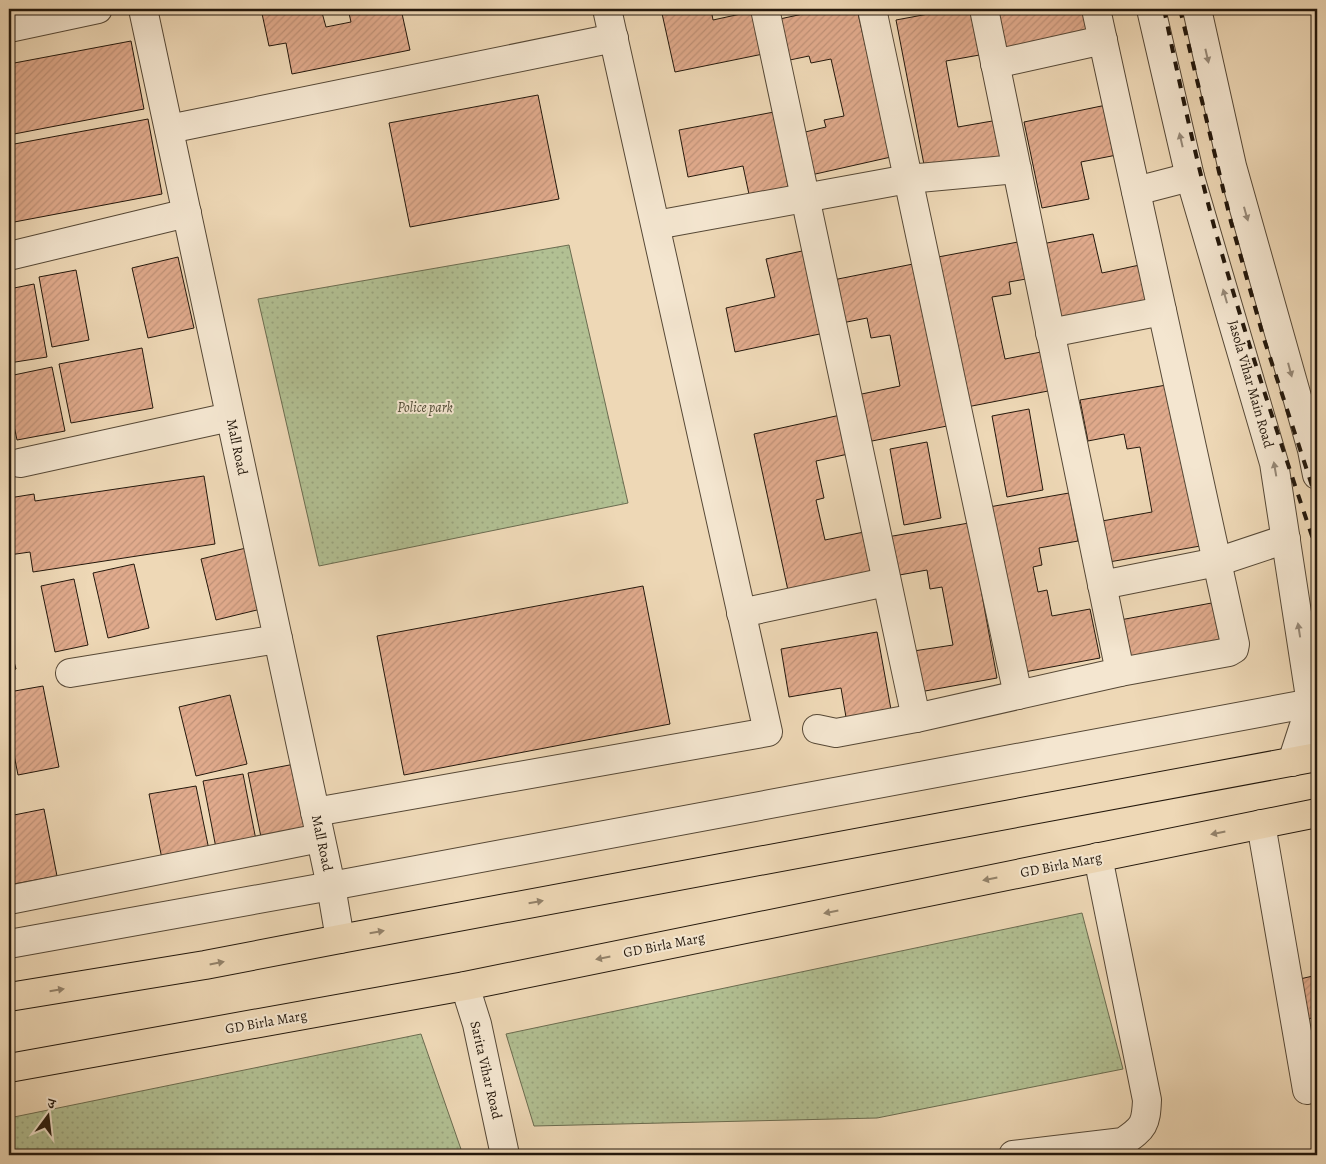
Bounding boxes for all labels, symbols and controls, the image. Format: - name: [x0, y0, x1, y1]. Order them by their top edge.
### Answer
- one-way arrow: [1204, 49, 1212, 65]
- one-way arrow: [1177, 132, 1185, 148]
- one-way arrow: [1243, 207, 1251, 222]
- one-way arrow: [1220, 289, 1228, 304]
- street label: Jasola Vihar Main Road: [1224, 318, 1278, 450]
- one-way arrow: [1287, 363, 1295, 378]
- park label: Police park: [397, 398, 453, 417]
- street label: Mall Road: [222, 417, 252, 477]
- one-way arrow: [1271, 461, 1279, 477]
- one-way arrow: [1295, 622, 1303, 638]
- street label: Mall Road: [307, 813, 337, 873]
- one-way arrow: [1210, 829, 1226, 837]
- street label: GD Birla Marg: [1019, 848, 1103, 882]
- one-way arrow: [983, 875, 998, 883]
- one-way arrow: [529, 898, 545, 906]
- one-way arrow: [823, 908, 839, 916]
- one-way arrow: [369, 927, 385, 935]
- street label: GD Birla Marg: [622, 928, 706, 962]
- one-way arrow: [596, 954, 611, 962]
- one-way arrow: [210, 959, 225, 967]
- one-way arrow: [49, 985, 65, 993]
- street label: GD Birla Marg: [224, 1005, 308, 1039]
- street label: Sarita Vihar Road: [465, 1019, 507, 1121]
- north arrow: [22, 1092, 72, 1142]
- text: उ: [44, 1094, 58, 1114]

